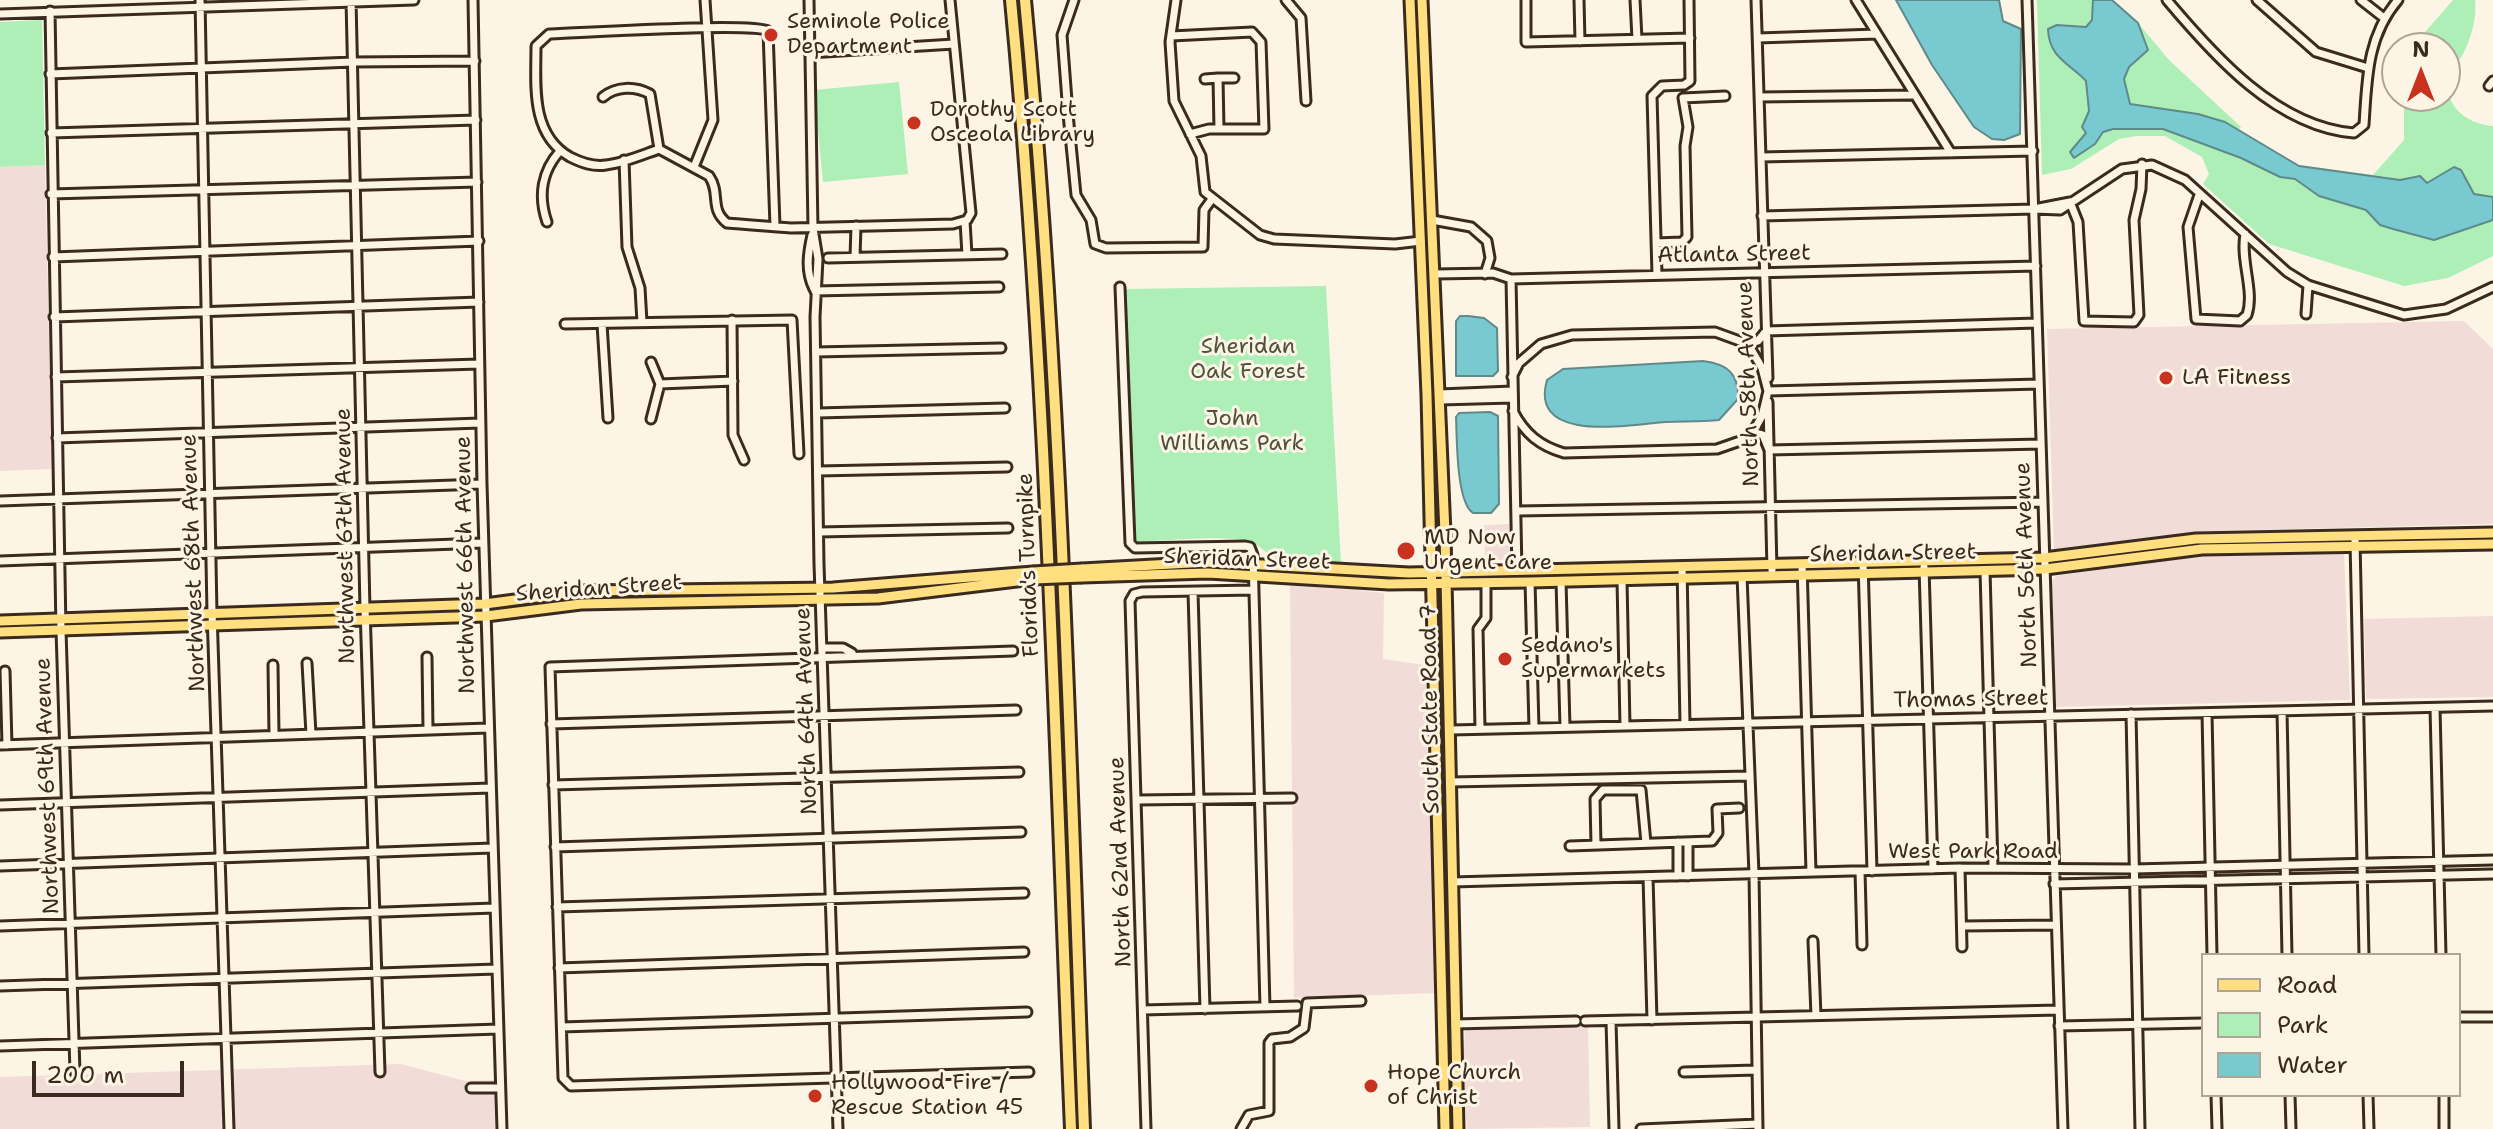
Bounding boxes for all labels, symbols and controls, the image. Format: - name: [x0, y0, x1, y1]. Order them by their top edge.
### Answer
- place label: Seminole Police Department: [787, 9, 950, 60]
- marker: Seminole Police Department: [762, 26, 780, 44]
- north arrow: [2381, 32, 2461, 112]
- text: N: [2412, 35, 2430, 64]
- place label: Dorothy Scott Osceola Library: [930, 97, 1095, 148]
- marker: Dorothy Scott Osceola Library: [905, 114, 923, 132]
- street label: Atlanta Street: [1657, 240, 1811, 270]
- street label: North 58th Avenue: [1732, 281, 1766, 487]
- park label: Sheridan Oak Forest: [1190, 334, 1306, 386]
- place label: LA Fitness: [2182, 365, 2291, 391]
- marker: LA Fitness: [2157, 369, 2175, 387]
- park label: John Williams Park: [1160, 406, 1304, 458]
- street label: Northwest 67th Avenue: [331, 408, 361, 664]
- street label: Northwest 68th Avenue: [176, 434, 212, 692]
- street label: Northwest 66th Avenue: [451, 436, 481, 694]
- street label: North 56th Avenue: [2010, 462, 2044, 668]
- street label: Florida's Turnpike: [1013, 472, 1045, 658]
- place label: MD Now Urgent Care: [1424, 525, 1552, 576]
- street label: Sheridan Street: [1810, 539, 1976, 569]
- marker: MD Now Urgent Care: [1395, 540, 1417, 562]
- street label: Sheridan Street: [1163, 544, 1331, 576]
- street label: Sheridan Street: [515, 570, 683, 608]
- street label: South State Road 7: [1416, 604, 1446, 814]
- street label: North 64th Avenue: [790, 607, 824, 815]
- place label: Sedano's Supermarkets: [1521, 633, 1666, 684]
- marker: Sedano's Supermarkets: [1496, 650, 1514, 668]
- street label: Northwest 69th Avenue: [30, 657, 66, 915]
- street label: Thomas Street: [1893, 685, 2049, 715]
- street label: North 62nd Avenue: [1104, 756, 1138, 968]
- street label: West Park Road: [1888, 839, 2058, 865]
- legend: [2201, 953, 2461, 1097]
- text: Road: [2277, 969, 2337, 1001]
- text: Park: [2277, 1009, 2329, 1041]
- scale bar: [36, 1045, 188, 1095]
- text: Water: [2277, 1049, 2348, 1081]
- text: 200 m: [46, 1059, 124, 1091]
- place label: Hope Church of Christ: [1387, 1060, 1521, 1112]
- place label: Hollywood Fire / Rescue Station 45: [831, 1070, 1023, 1122]
- marker: Hope Church of Christ: [1362, 1077, 1380, 1095]
- marker: Hollywood Fire / Rescue Station 45: [806, 1087, 824, 1105]

